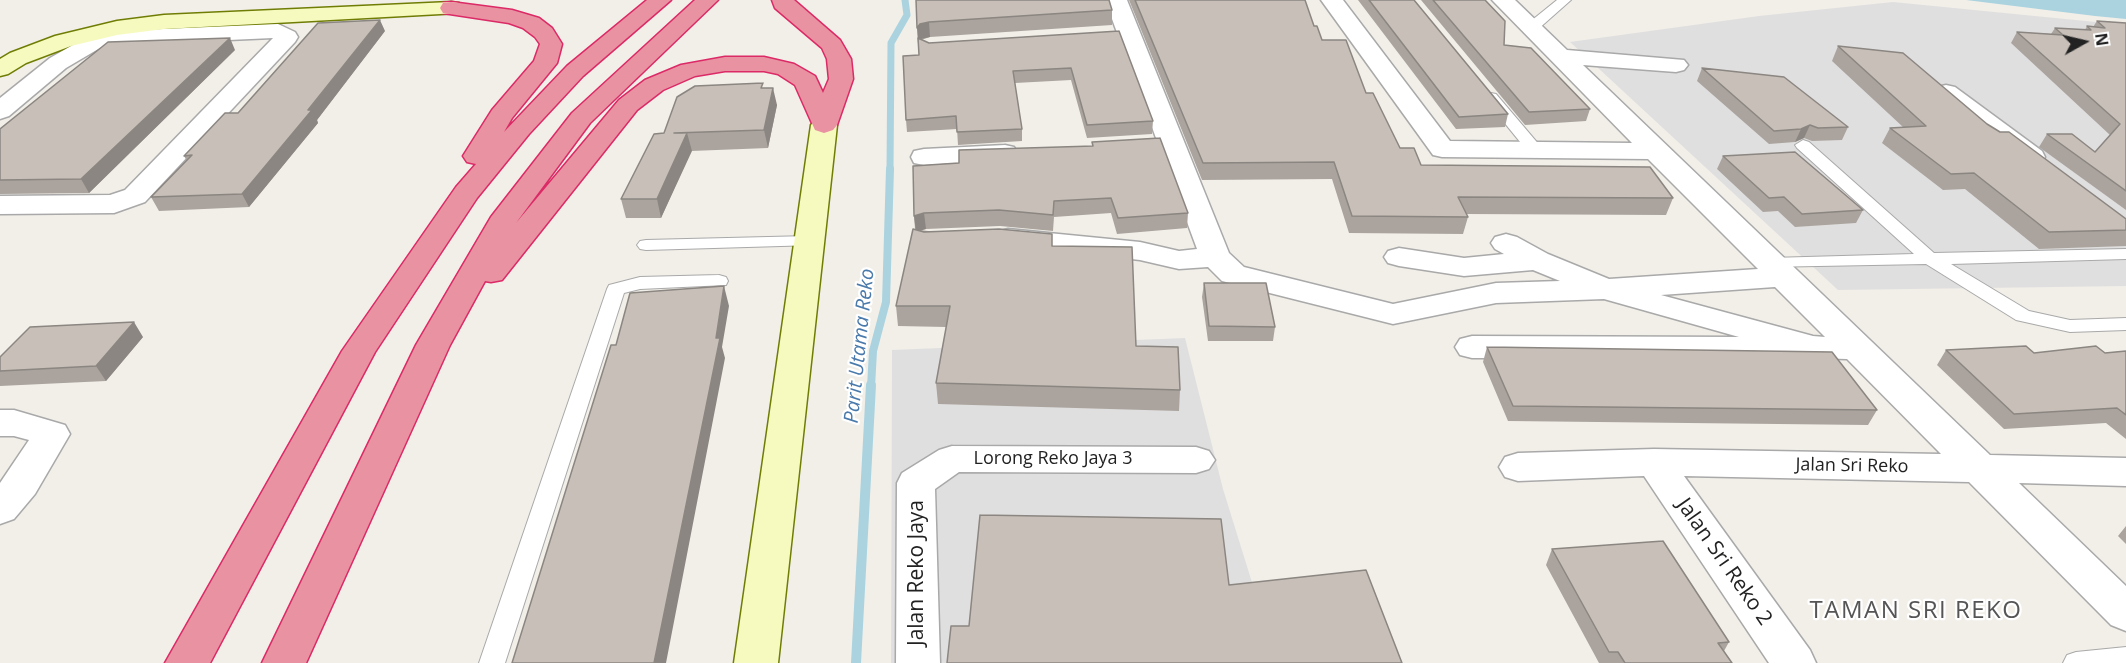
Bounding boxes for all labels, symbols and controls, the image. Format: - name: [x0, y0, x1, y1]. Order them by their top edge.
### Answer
- north arrow: [2054, 12, 2114, 72]
- text: N: [2090, 32, 2114, 47]
- water label: Parit Utama Reko: [840, 268, 880, 424]
- street label: Lorong Reko Jaya 3: [974, 448, 1132, 470]
- street label: Jalan Sri Reko: [1795, 454, 1909, 478]
- street label: Jalan Sri Reko 2: [1671, 494, 1777, 630]
- street label: Jalan Reko Jaya: [904, 500, 930, 646]
- district label: TAMAN SRI REKO: [1810, 597, 2022, 625]

